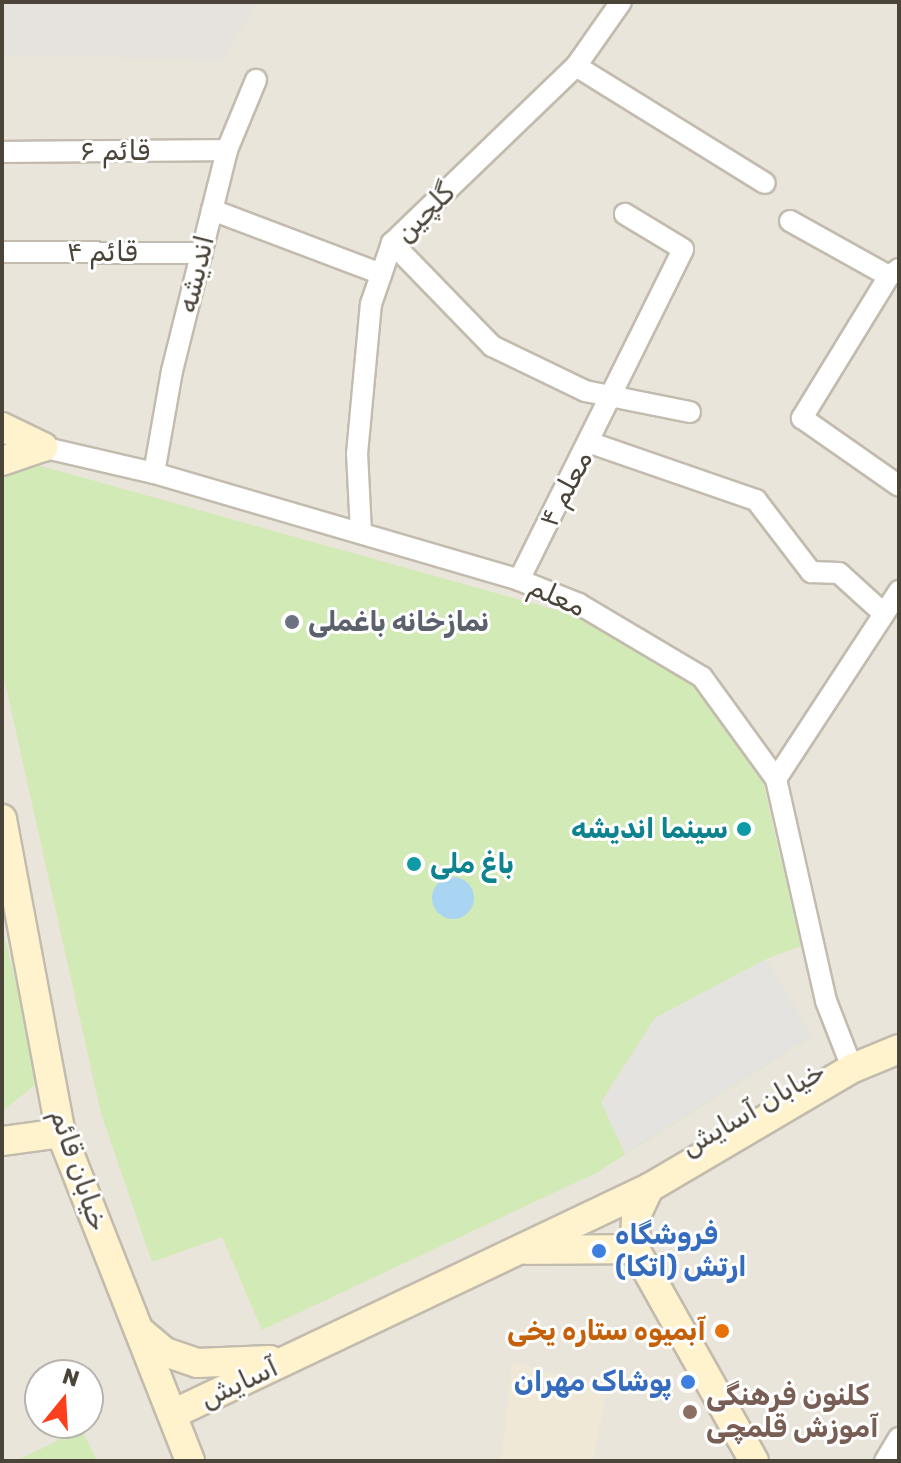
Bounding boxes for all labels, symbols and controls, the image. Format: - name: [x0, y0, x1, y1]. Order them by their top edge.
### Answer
- street label: قائم ۶: [80, 134, 150, 168]
- street label: گلچین: [388, 176, 462, 250]
- street label: اندیشه: [170, 232, 222, 316]
- street label: قائم ۴: [67, 235, 137, 269]
- street label: معلم ۴: [532, 445, 600, 533]
- street label: معلم: [523, 570, 591, 624]
- place label: نمازخانه باغملی: [308, 605, 489, 639]
- marker: نمازخانه باغملی: [283, 613, 301, 631]
- place label: سینما اندیشه: [571, 812, 728, 846]
- marker: سینما اندیشه: [735, 820, 753, 838]
- place label: باغ ملی: [430, 847, 514, 881]
- marker: باغ ملی: [405, 855, 423, 873]
- street label: خیابان آسایش: [675, 1054, 831, 1164]
- street label: خیابان قائم: [43, 1105, 115, 1235]
- place label: فروشگاه ارتش (اتکا): [615, 1218, 747, 1284]
- marker: فروشگاه ارتش (اتکا): [590, 1242, 608, 1260]
- place label: آبمیوه ستاره یخی: [507, 1314, 706, 1348]
- marker: آبمیوه ستاره یخی: [713, 1322, 731, 1340]
- street label: آسایش: [195, 1350, 283, 1416]
- north arrow: [24, 1359, 104, 1439]
- text: N: [59, 1362, 83, 1393]
- place label: پوشاک مهران: [514, 1365, 672, 1399]
- marker: پوشاک مهران: [679, 1373, 697, 1391]
- place label: کلنون فرهنگی آموزش قلمچی: [706, 1379, 879, 1445]
- marker: کلنون فرهنگی آموزش قلمچی: [681, 1403, 699, 1421]

